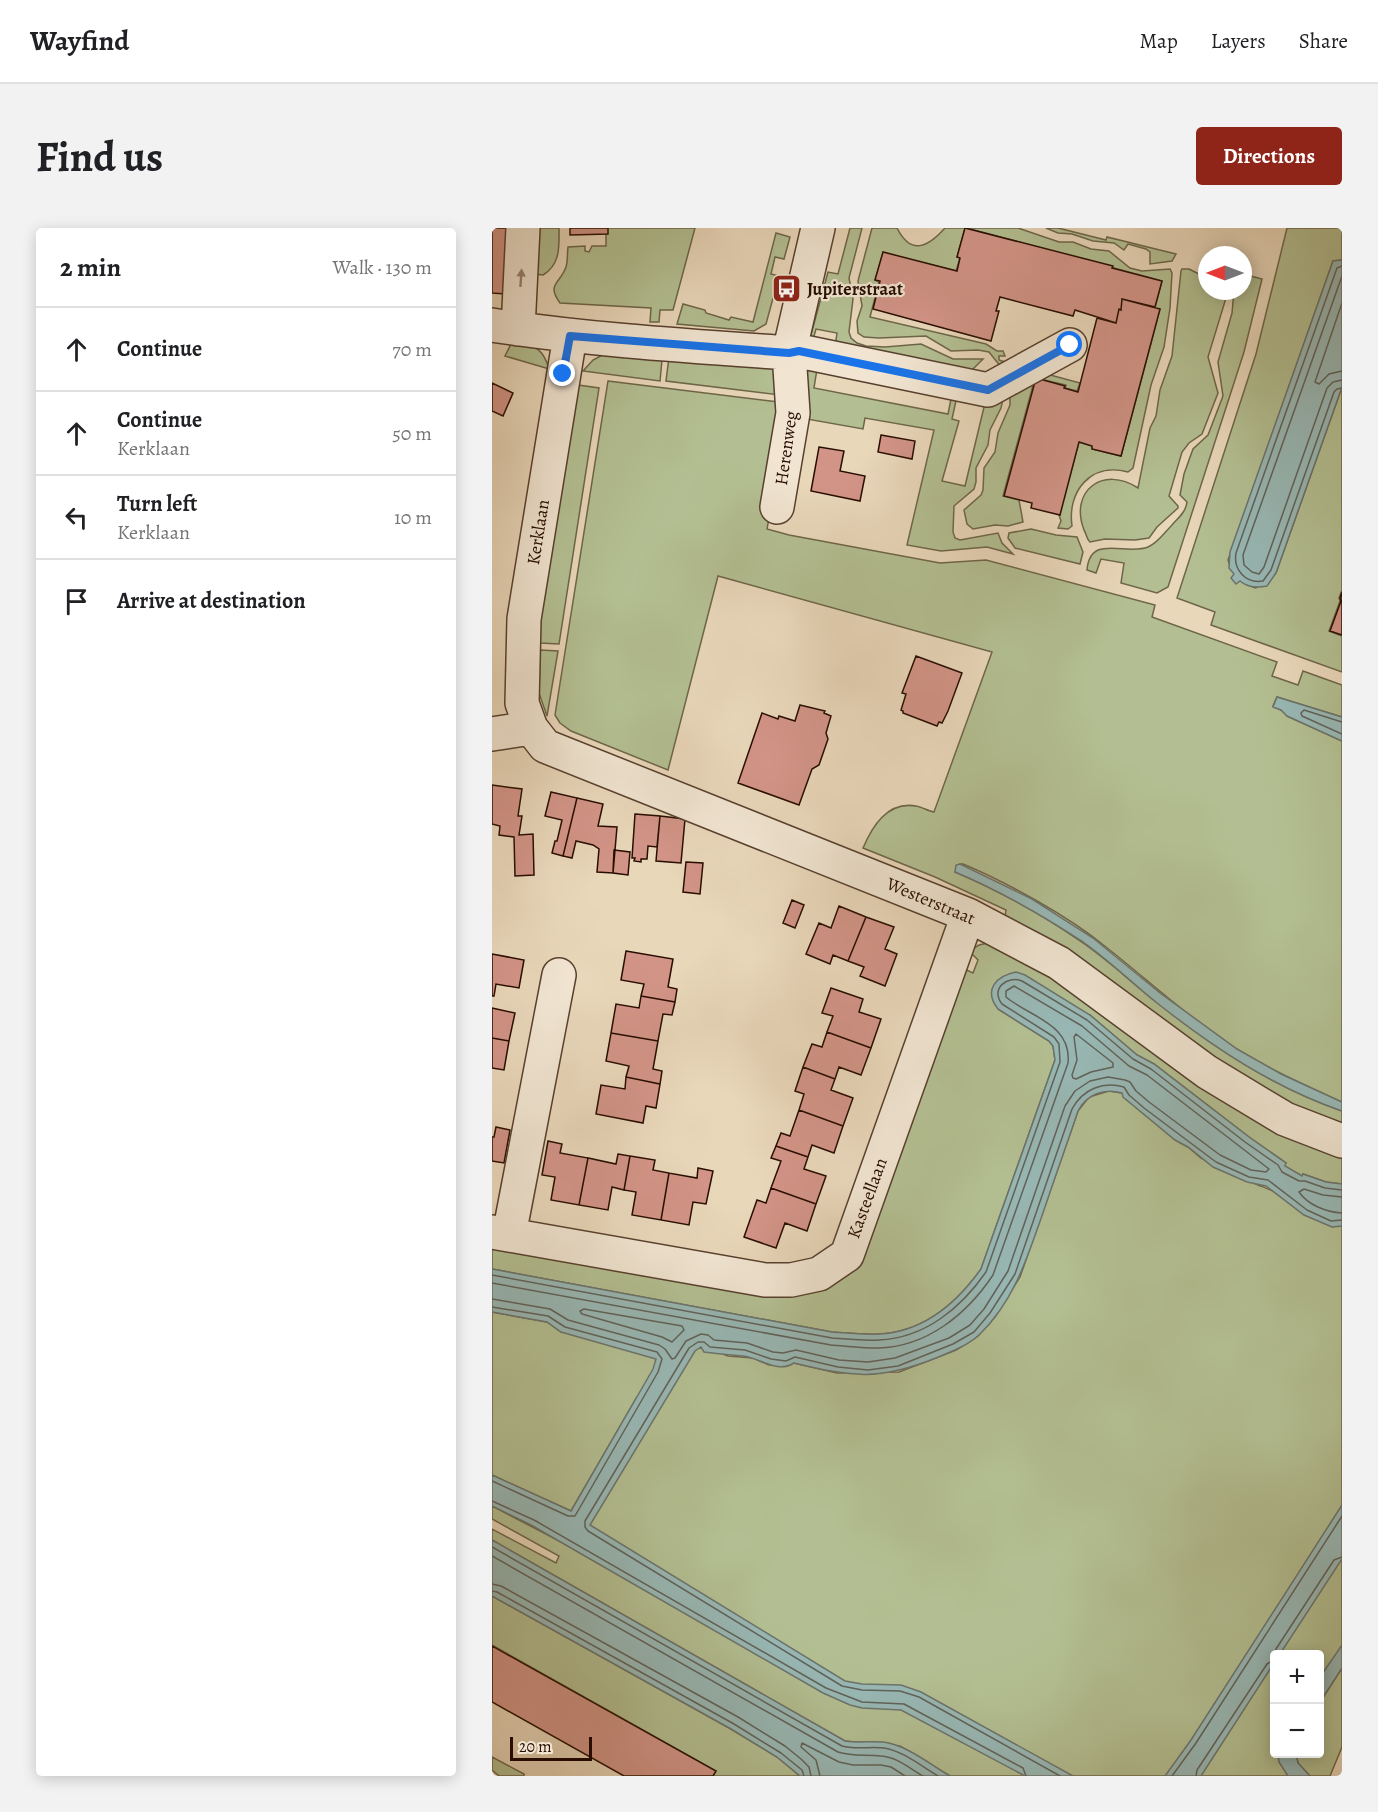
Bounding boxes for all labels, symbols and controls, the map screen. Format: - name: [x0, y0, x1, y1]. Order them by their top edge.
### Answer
- text: Wayfind: [30, 22, 129, 60]
- text: Map: [1139, 27, 1178, 55]
- text: Layers: [1211, 27, 1266, 55]
- text: Share: [1299, 27, 1348, 55]
- button: Directions: [1196, 127, 1342, 185]
- text: Find us: [36, 128, 163, 185]
- north arrow: [1198, 246, 1252, 300]
- text: 2 min: [60, 250, 121, 285]
- text: Walk · 130 m: [333, 254, 432, 281]
- one-way arrow: [516, 269, 526, 288]
- bus stop icon: Jupiterstraat: [770, 273, 802, 305]
- place label: Jupiterstraat: [807, 277, 903, 301]
- route start: [1056, 331, 1082, 357]
- icon: ahead: [60, 333, 93, 366]
- text: Continue: [117, 334, 202, 364]
- text: 70 m: [392, 336, 432, 363]
- route end: [549, 360, 575, 386]
- text: Continue: [117, 405, 202, 435]
- street label: Herenweg: [769, 409, 803, 487]
- icon: ahead: [60, 417, 93, 450]
- text: 50 m: [392, 420, 432, 447]
- text: Kerklaan: [117, 435, 190, 462]
- text: Turn left: [117, 489, 197, 519]
- street label: Kerklaan: [521, 498, 555, 566]
- icon: left: [60, 501, 93, 534]
- text: 10 m: [394, 504, 432, 531]
- text: Kerklaan: [117, 519, 190, 546]
- icon: arrive: [60, 585, 93, 618]
- text: Arrive at destination: [117, 586, 306, 616]
- street label: Westerstraat: [882, 871, 979, 930]
- street label: Kasteellaan: [841, 1154, 893, 1242]
- map controls: [1270, 1650, 1324, 1758]
- button: +: [1270, 1650, 1324, 1704]
- button: −: [1270, 1704, 1324, 1758]
- scale bar: [510, 1734, 592, 1762]
- text: 20 m: [519, 1736, 552, 1758]

